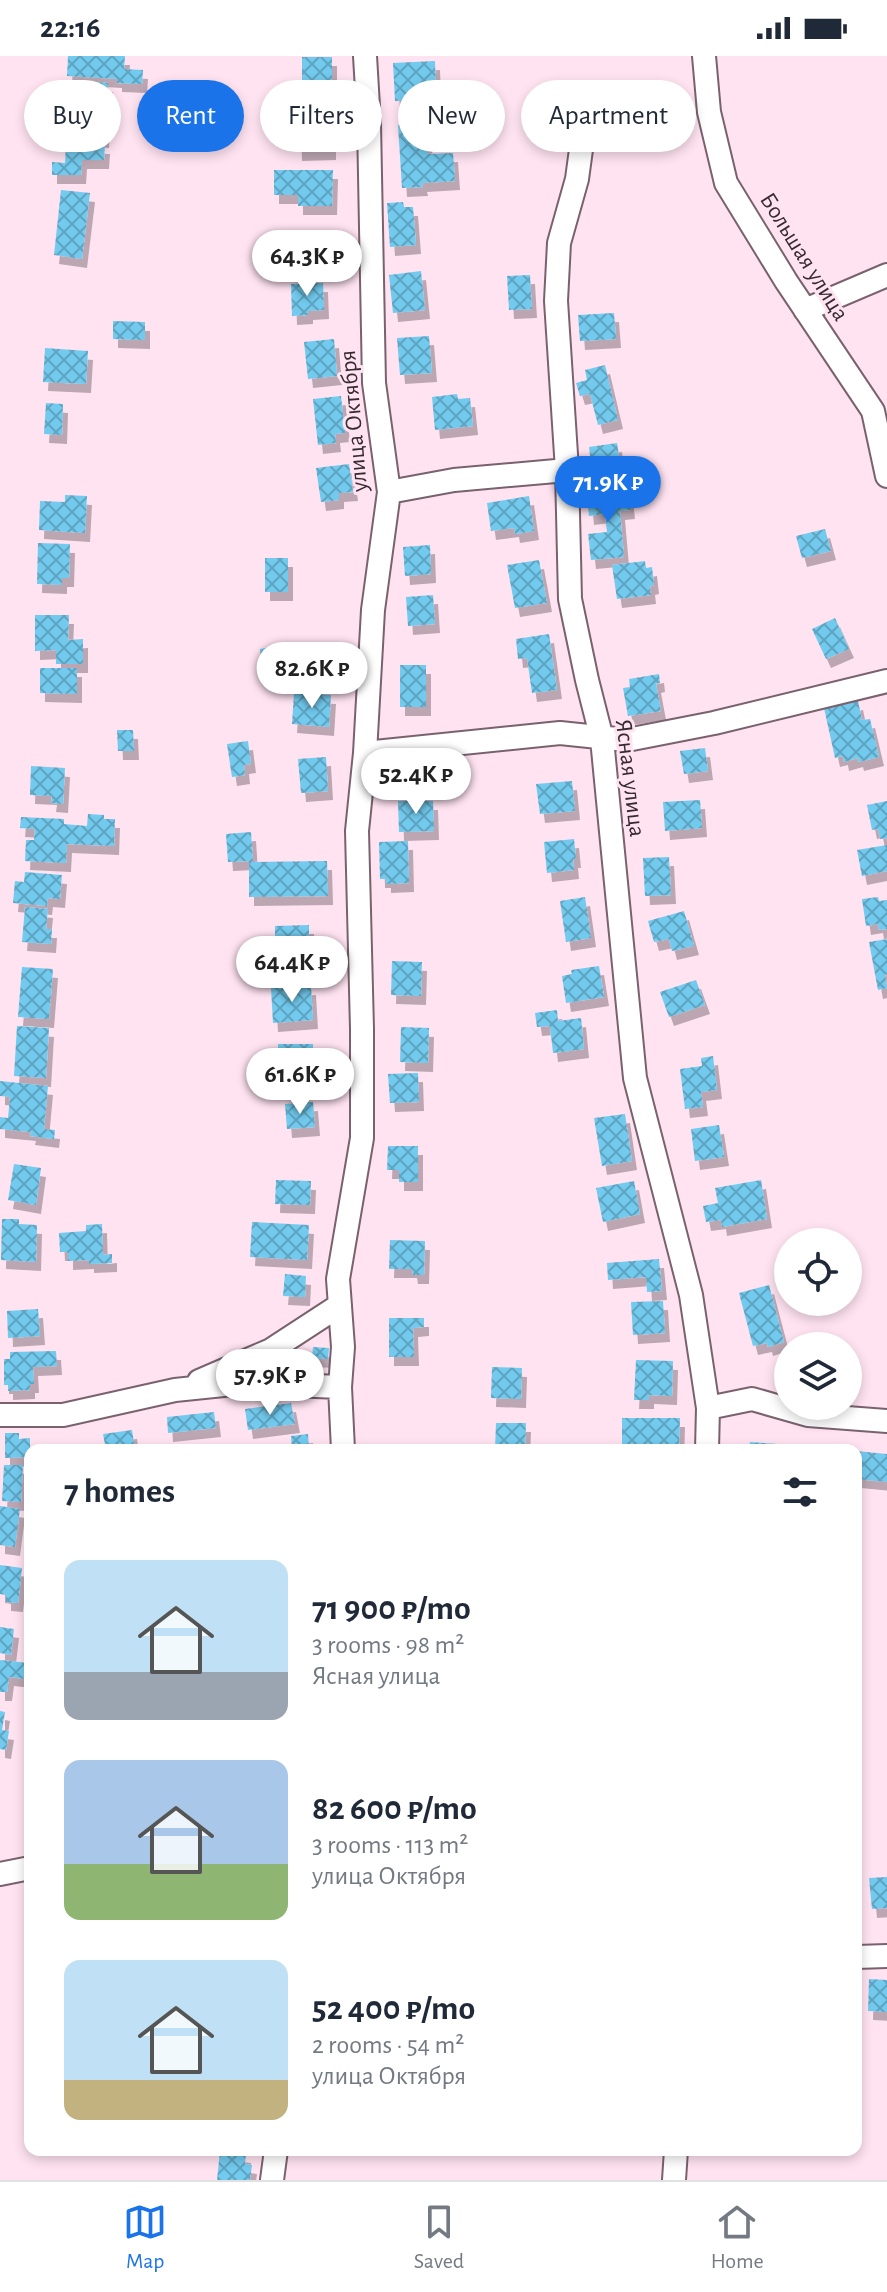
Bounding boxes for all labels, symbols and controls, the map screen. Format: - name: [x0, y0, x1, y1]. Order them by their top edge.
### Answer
- text: 22:16: [40, 13, 100, 43]
- chip: Buy: [24, 80, 121, 152]
- chip: Rent: [137, 80, 244, 152]
- chip: Filters: [260, 80, 382, 152]
- chip: New: [398, 80, 505, 152]
- chip: Apartment: [521, 80, 696, 152]
- street label: Большая улица: [755, 189, 853, 325]
- pin: 64.3K ₽: [233, 230, 381, 298]
- text: 64.3K ₽: [270, 243, 344, 269]
- street label: улица Октября: [336, 349, 372, 494]
- pin: 71.9K ₽: [534, 456, 682, 524]
- text: 71.9K ₽: [573, 469, 643, 495]
- pin: 82.6K ₽: [238, 642, 386, 710]
- text: 82.6K ₽: [275, 655, 349, 681]
- street label: Ясная улица: [611, 718, 649, 838]
- pin: 52.4K ₽: [342, 748, 490, 816]
- text: 52.4K ₽: [379, 761, 453, 787]
- pin: 64.4K ₽: [218, 936, 366, 1004]
- text: 64.4K ₽: [254, 949, 330, 975]
- pin: 61.6K ₽: [226, 1048, 374, 1116]
- text: 61.6K ₽: [264, 1061, 336, 1087]
- map controls: [774, 1228, 862, 1420]
- button: locate: [774, 1228, 862, 1316]
- button: layers: [774, 1332, 862, 1420]
- pin: 57.9K ₽: [196, 1349, 344, 1417]
- text: 57.9K ₽: [234, 1362, 306, 1388]
- icon: filters: [778, 1470, 822, 1514]
- text: 7 homes: [64, 1475, 175, 1509]
- icon: home: [128, 1592, 224, 1688]
- text: 71 900 ₽/mo: [312, 1592, 471, 1626]
- text: 3 rooms · 98 m²: [312, 1632, 464, 1658]
- text: Ясная улица: [312, 1663, 440, 1689]
- icon: home: [128, 1792, 224, 1888]
- text: 82 600 ₽/mo: [312, 1792, 477, 1826]
- text: 3 rooms · 113 m²: [312, 1832, 468, 1858]
- text: улица Октября: [312, 1863, 466, 1889]
- icon: home: [128, 1992, 224, 2088]
- text: 52 400 ₽/mo: [312, 1992, 475, 2026]
- text: 2 rooms · 54 m²: [312, 2032, 464, 2058]
- text: улица Октября: [312, 2063, 466, 2089]
- tab: Map: [123, 2200, 167, 2274]
- tab: Saved: [414, 2200, 464, 2274]
- tab: Home: [711, 2200, 764, 2274]

